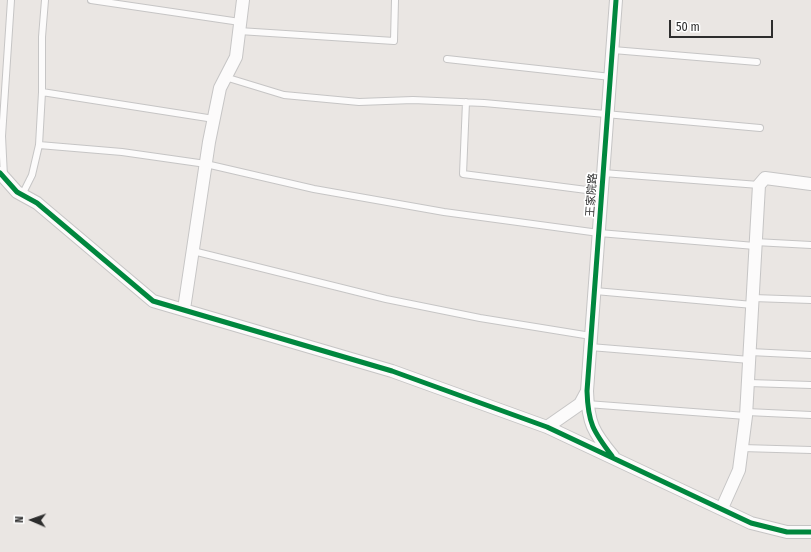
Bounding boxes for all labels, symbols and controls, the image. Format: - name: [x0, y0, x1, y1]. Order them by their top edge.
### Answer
- scale bar: [671, 12, 775, 38]
- text: 50 m: [676, 20, 700, 34]
- street label: 王家院路: [584, 173, 600, 217]
- north arrow: [12, 500, 52, 540]
- text: N: [13, 516, 26, 523]

